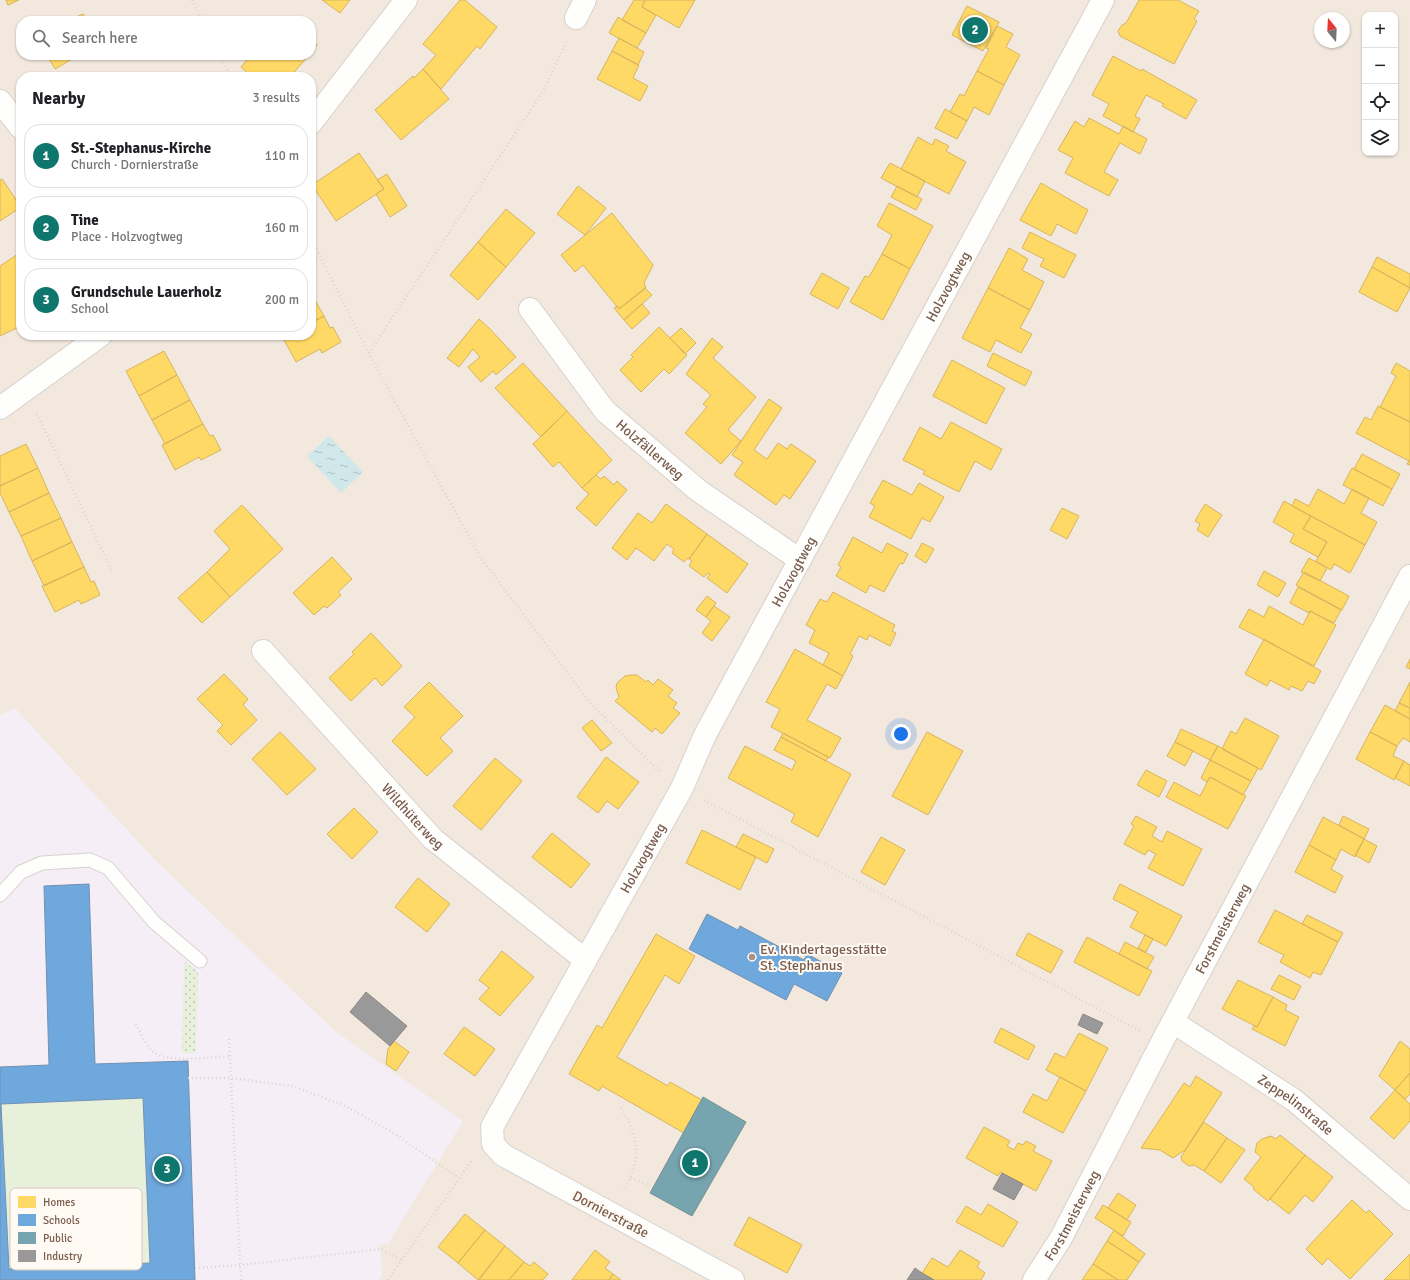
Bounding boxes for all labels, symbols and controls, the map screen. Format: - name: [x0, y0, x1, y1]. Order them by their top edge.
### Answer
- north arrow: [1314, 12, 1350, 48]
- map controls: [1362, 12, 1398, 156]
- button: +: [1362, 12, 1398, 48]
- pin: 2: [962, 15, 988, 45]
- search box: [16, 16, 316, 60]
- icon: search: [30, 27, 52, 49]
- text: Search here: [62, 29, 138, 47]
- button: −: [1362, 48, 1398, 84]
- button: locate: [1362, 84, 1398, 120]
- text: Nearby: [32, 88, 85, 109]
- text: 3 results: [252, 90, 300, 106]
- button: layers: [1362, 120, 1398, 156]
- text: St.-Stephanus-Kirche: [71, 139, 211, 157]
- text: 1: [42, 148, 50, 164]
- text: 110 m: [265, 148, 299, 164]
- text: Church · Dornierstraße: [71, 157, 199, 173]
- text: Tine: [71, 211, 99, 229]
- text: 2: [42, 220, 50, 236]
- text: 160 m: [265, 220, 299, 236]
- text: Place · Holzvogtweg: [71, 229, 183, 245]
- street label: Holzvogtweg: [922, 249, 974, 325]
- text: Grundschule Lauerholz: [71, 283, 222, 301]
- text: 3: [42, 292, 50, 308]
- text: 200 m: [265, 292, 299, 308]
- text: School: [71, 301, 109, 317]
- street label: Holzfällerweg: [612, 416, 687, 484]
- street label: Holzvogtweg: [768, 534, 820, 610]
- your location: [891, 724, 911, 744]
- street label: Wildhüterweg: [378, 780, 447, 853]
- street label: Holzvogtweg: [617, 820, 670, 896]
- street label: Forstmeisterweg: [1192, 881, 1254, 977]
- place label: Ev. Kindertagesstätte St. Stephanus: [760, 941, 887, 974]
- marker: Ev. Kindertagesstätte St. Stephanus: [747, 952, 757, 962]
- street label: Zeppelinstraße: [1254, 1071, 1337, 1139]
- pin: 1: [682, 1148, 708, 1178]
- pin: 3: [154, 1154, 180, 1184]
- street label: Forstmeisterweg: [1041, 1168, 1103, 1264]
- street label: Dornierstraße: [570, 1187, 652, 1242]
- legend: [10, 1188, 142, 1270]
- text: Homes: [43, 1196, 75, 1209]
- text: Schools: [43, 1214, 80, 1227]
- text: Public: [43, 1232, 72, 1245]
- text: Industry: [43, 1250, 83, 1263]

